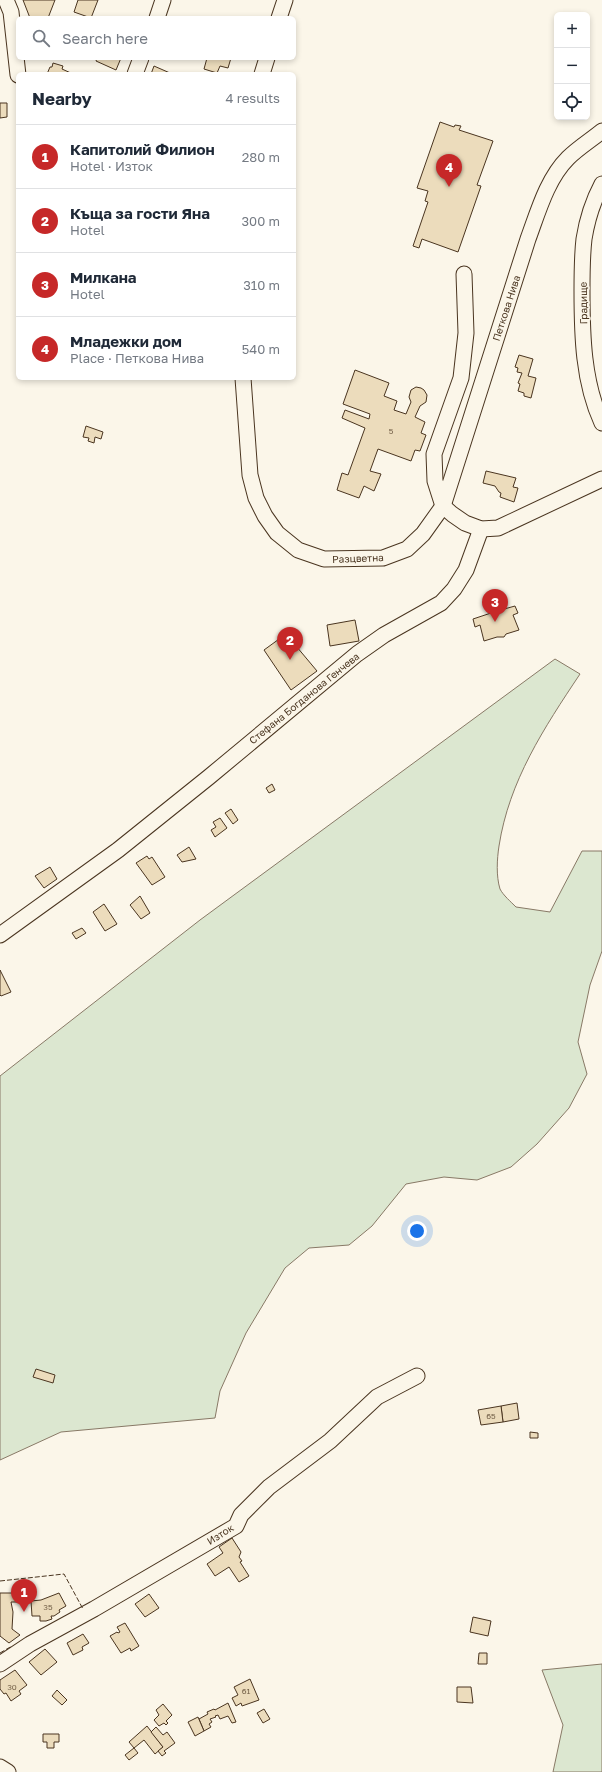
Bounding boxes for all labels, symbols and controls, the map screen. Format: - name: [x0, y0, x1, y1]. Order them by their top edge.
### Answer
- map controls: [554, 12, 590, 120]
- button: +: [554, 12, 590, 48]
- search box: [16, 16, 296, 60]
- icon: search: [30, 27, 52, 49]
- text: Search here: [62, 29, 148, 47]
- button: −: [554, 48, 590, 84]
- button: locate: [554, 84, 590, 120]
- text: Nearby: [32, 88, 92, 109]
- text: 4 results: [226, 90, 280, 106]
- text: Капитолий Филион: [70, 140, 215, 158]
- text: 1: [42, 149, 48, 165]
- text: 280 m: [242, 149, 280, 165]
- pin: 4: [436, 154, 462, 187]
- text: Hotel · Изток: [70, 158, 153, 174]
- text: Къща за гости Яна: [70, 204, 210, 222]
- text: 2: [41, 213, 49, 229]
- text: 300 m: [242, 213, 280, 229]
- text: Hotel: [70, 222, 105, 238]
- text: Милкана: [70, 268, 137, 286]
- street label: Петкова Нива: [490, 274, 522, 342]
- text: 3: [41, 277, 49, 293]
- text: 310 m: [243, 277, 280, 293]
- street label: Градище: [577, 281, 589, 324]
- text: Hotel: [70, 286, 105, 302]
- text: Младежки дом: [70, 332, 182, 350]
- text: 4: [41, 341, 49, 357]
- text: 540 m: [242, 341, 280, 357]
- text: Place · Петкова Нива: [70, 350, 204, 366]
- house number: 5: [389, 426, 394, 436]
- street label: Разцветна: [332, 551, 384, 565]
- pin: 3: [482, 589, 508, 622]
- pin: 2: [277, 627, 303, 660]
- street label: Стефана Богданова Генчева: [246, 650, 362, 746]
- your location: [407, 1221, 427, 1241]
- house number: 65: [486, 1411, 496, 1421]
- street label: Изток: [204, 1521, 236, 1547]
- pin: 1: [11, 1579, 37, 1612]
- house number: 35: [43, 1602, 53, 1612]
- house number: 30: [7, 1682, 17, 1692]
- house number: 61: [242, 1686, 250, 1696]

